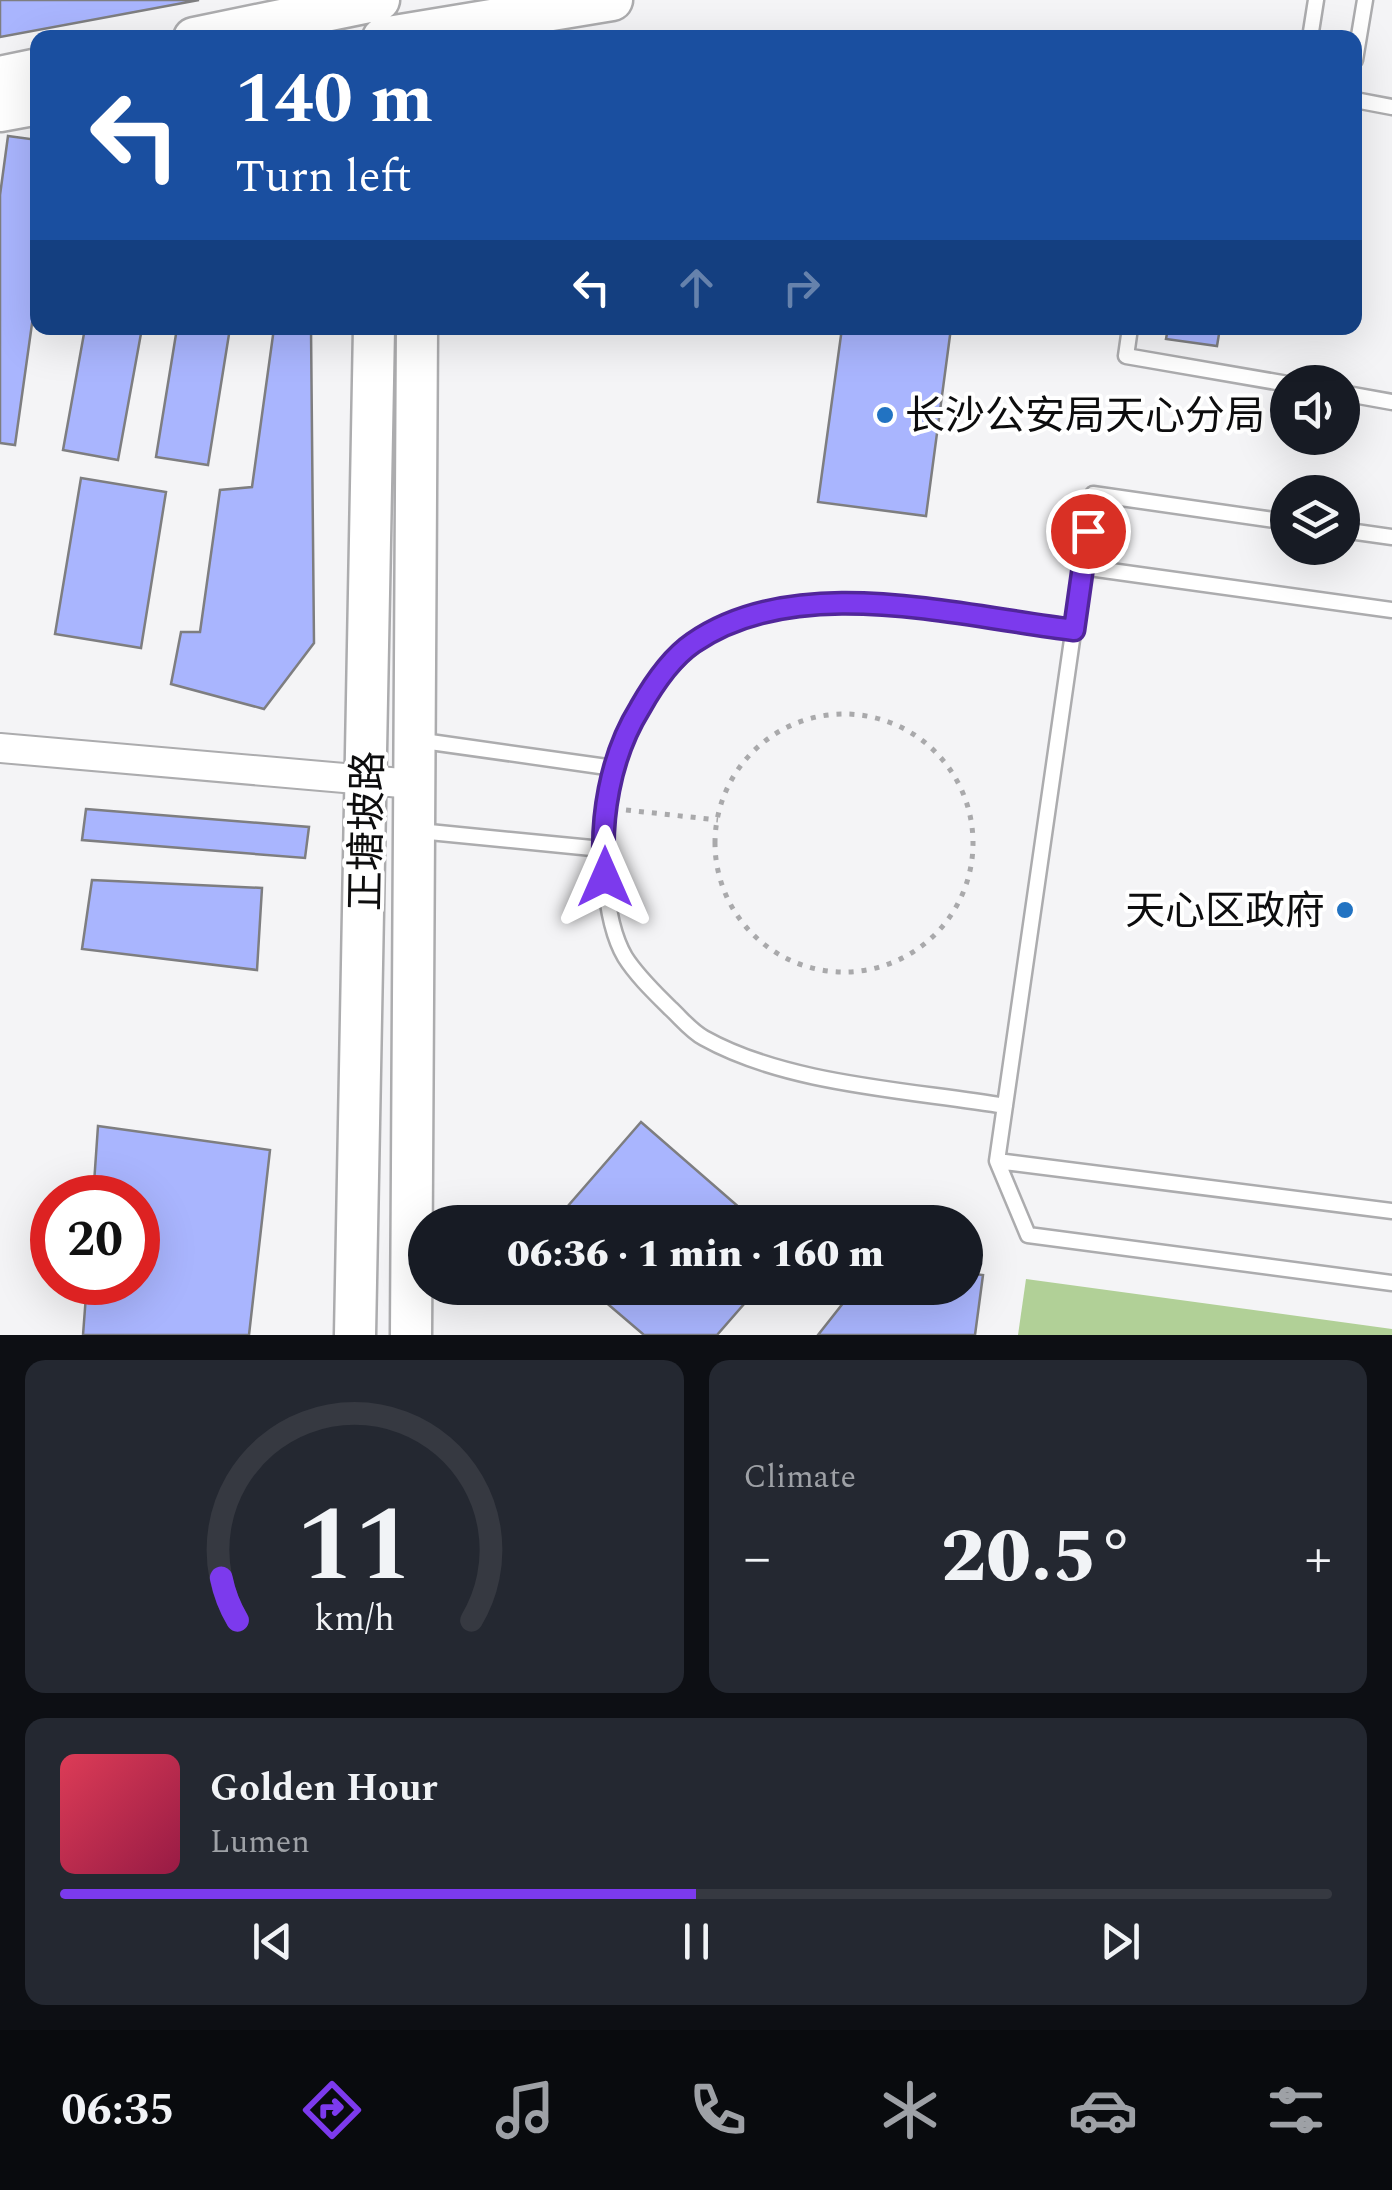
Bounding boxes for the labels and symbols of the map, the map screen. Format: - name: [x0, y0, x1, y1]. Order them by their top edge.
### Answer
- place label: 长沙公安局天心分局: [905, 387, 1265, 448]
- marker: 长沙公安局天心分局: [874, 404, 896, 426]
- pin: [1046, 489, 1131, 574]
- street label: 正塘坡路: [337, 751, 400, 912]
- position arrow: [553, 825, 657, 929]
- place label: 天心区政府: [1125, 882, 1325, 943]
- marker: 天心区政府: [1334, 899, 1356, 921]
- speed limit sign: 20: [30, 1175, 160, 1305]

